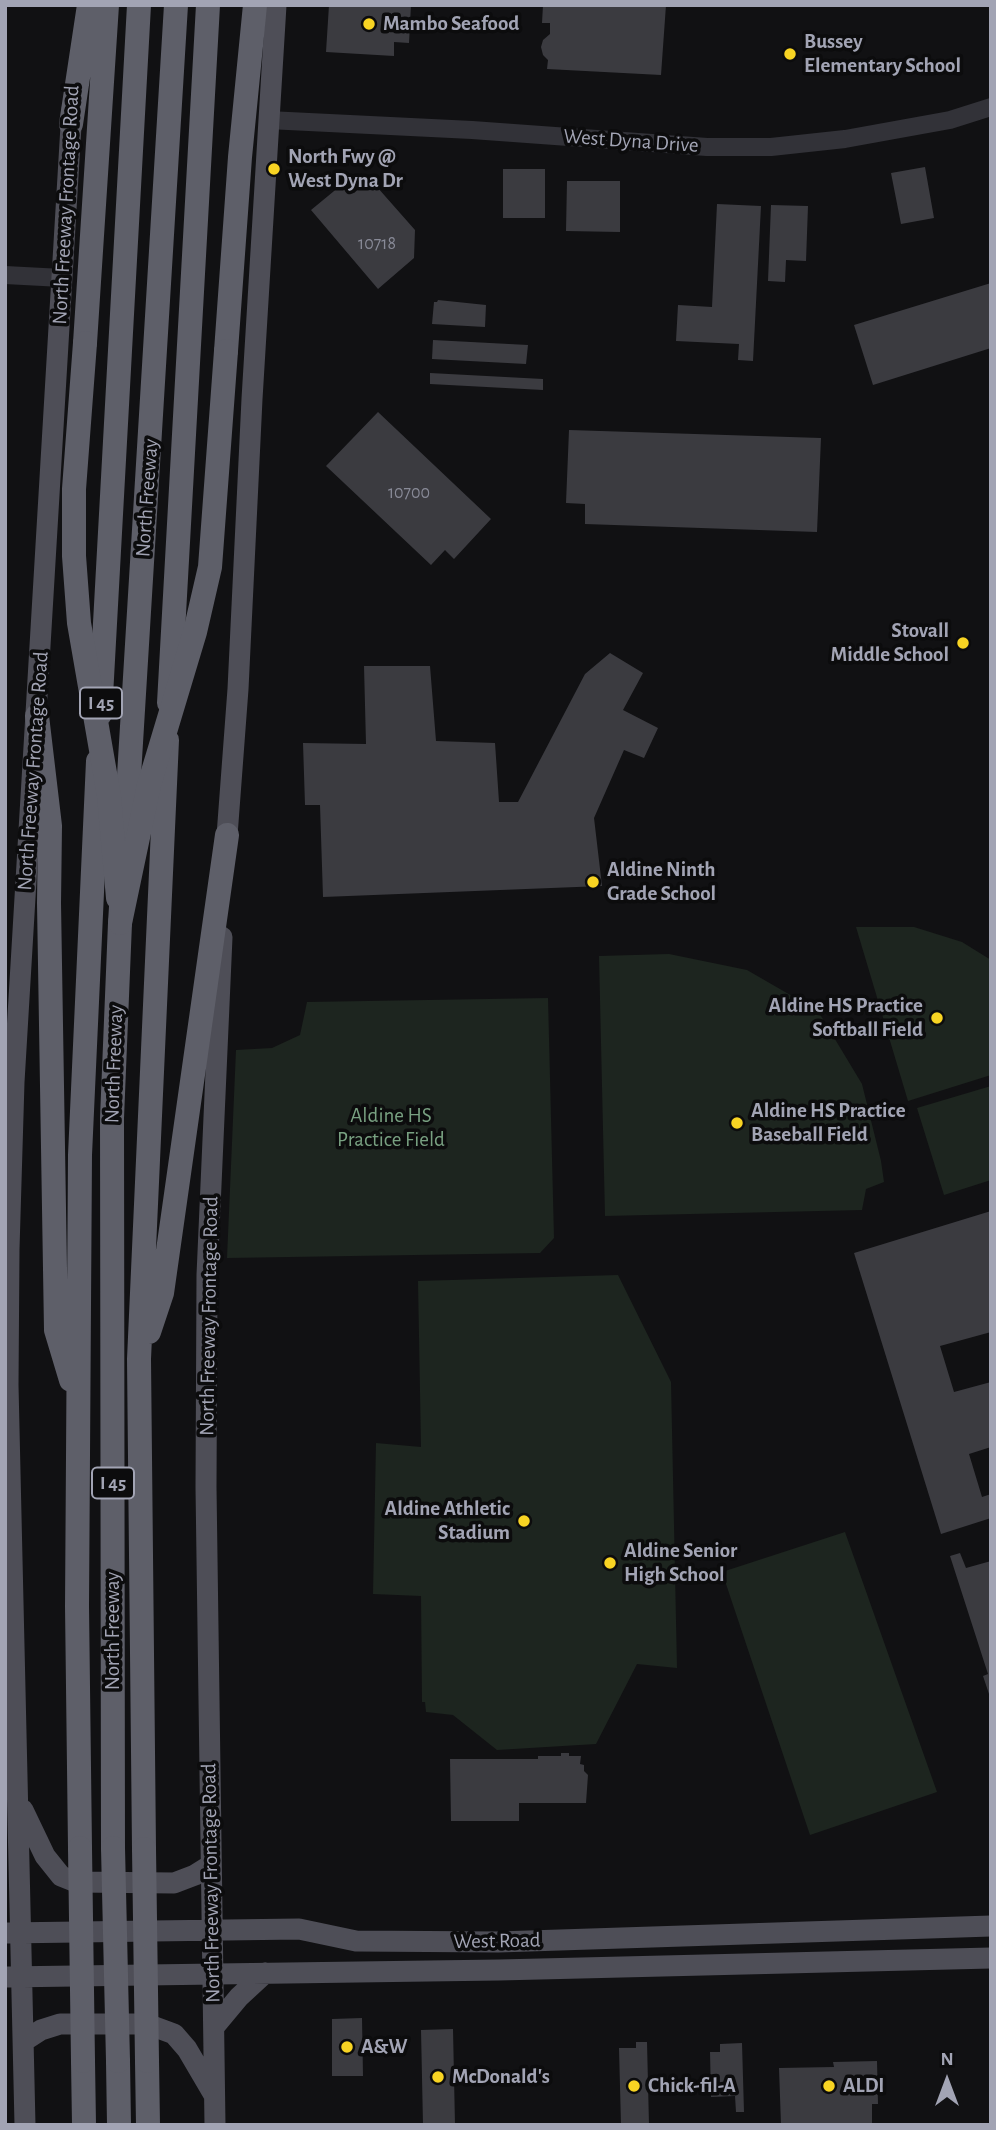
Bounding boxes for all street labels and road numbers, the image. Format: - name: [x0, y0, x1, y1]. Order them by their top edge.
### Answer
- street label: North Freeway Frontage Road: [47, 85, 85, 325]
- street label: West Dyna Drive: [562, 124, 700, 158]
- street label: North Freeway: [130, 438, 164, 558]
- street label: North Freeway Frontage Road: [12, 651, 54, 891]
- road number: I 45: [80, 688, 122, 718]
- street label: North Freeway: [99, 1004, 129, 1124]
- street label: North Freeway Frontage Road: [194, 1196, 224, 1436]
- road number: I 45: [92, 1468, 134, 1498]
- street label: North Freeway: [100, 1572, 126, 1690]
- street label: North Freeway Frontage Road: [196, 1763, 226, 2003]
- street label: West Road: [453, 1928, 541, 1954]

